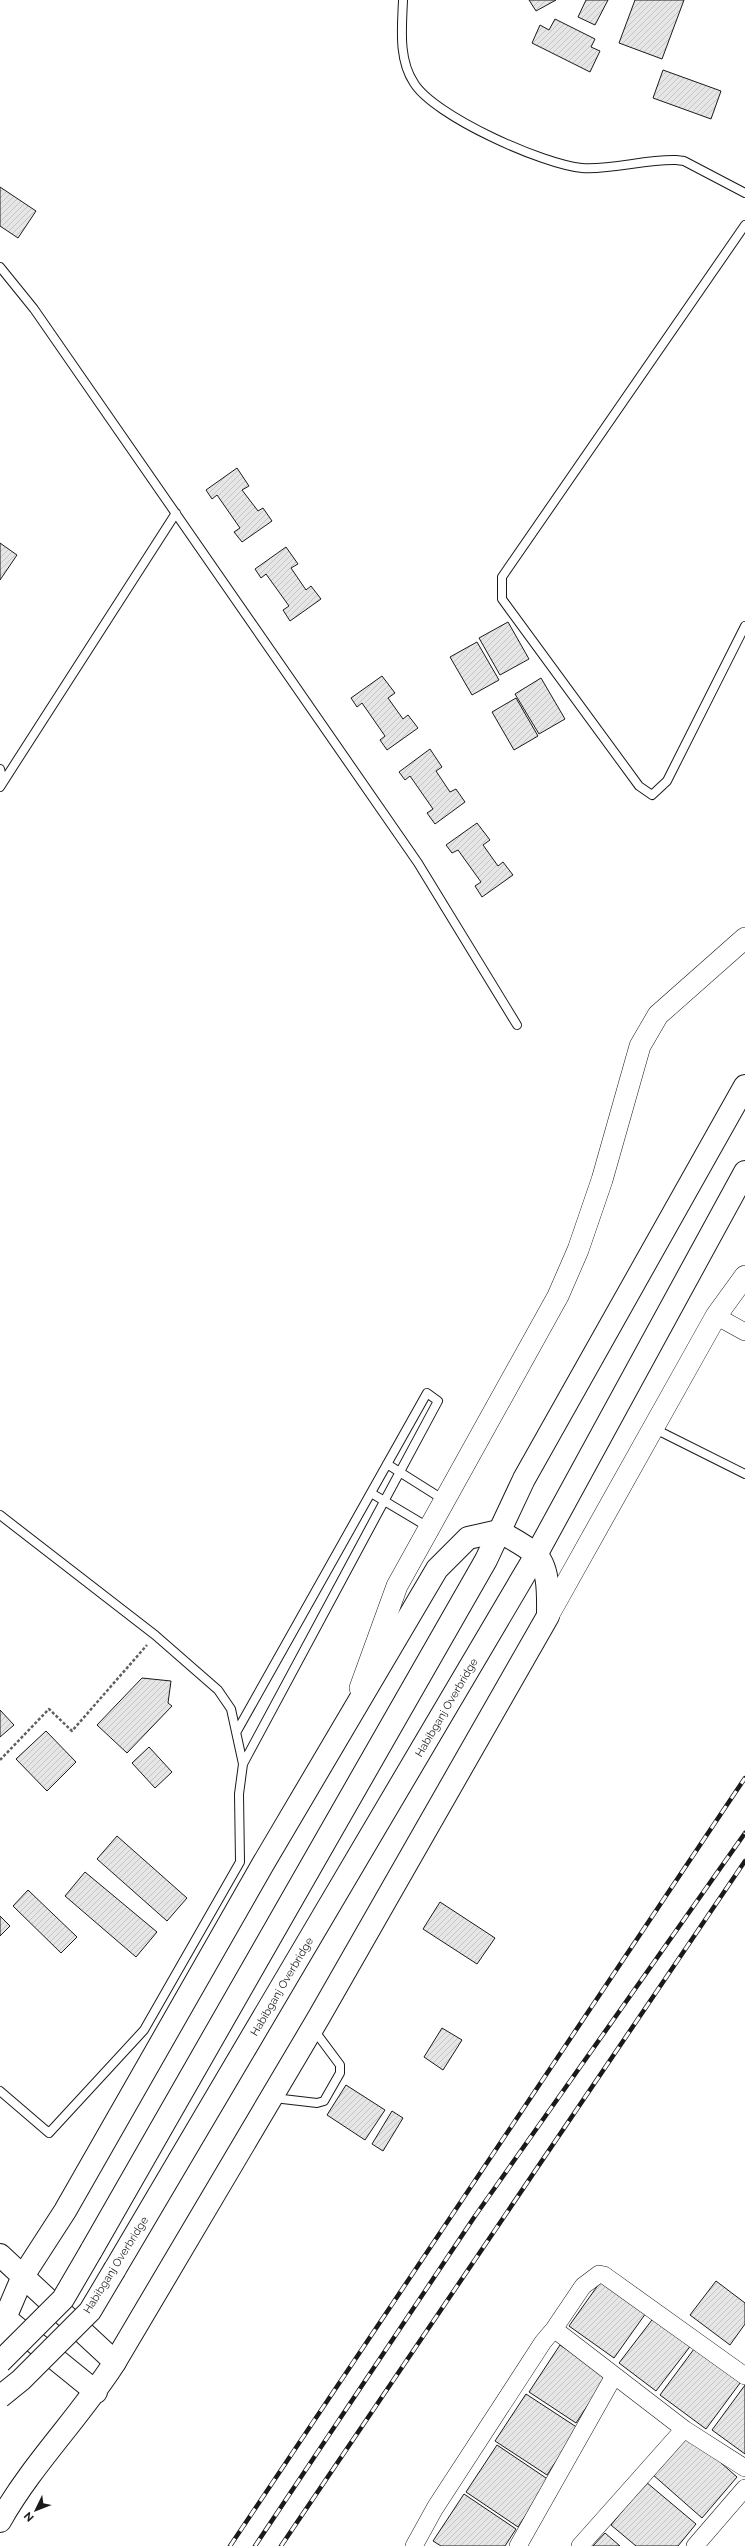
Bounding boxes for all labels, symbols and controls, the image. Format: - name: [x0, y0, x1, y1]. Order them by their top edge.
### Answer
- street label: Habibganj Overbridge: [412, 1655, 480, 1759]
- street label: Habibganj Overbridge: [248, 1934, 316, 2038]
- street label: Habibganj Overbridge: [81, 2214, 151, 2316]
- north arrow: [16, 2490, 56, 2530]
- text: N: [21, 2509, 37, 2524]

